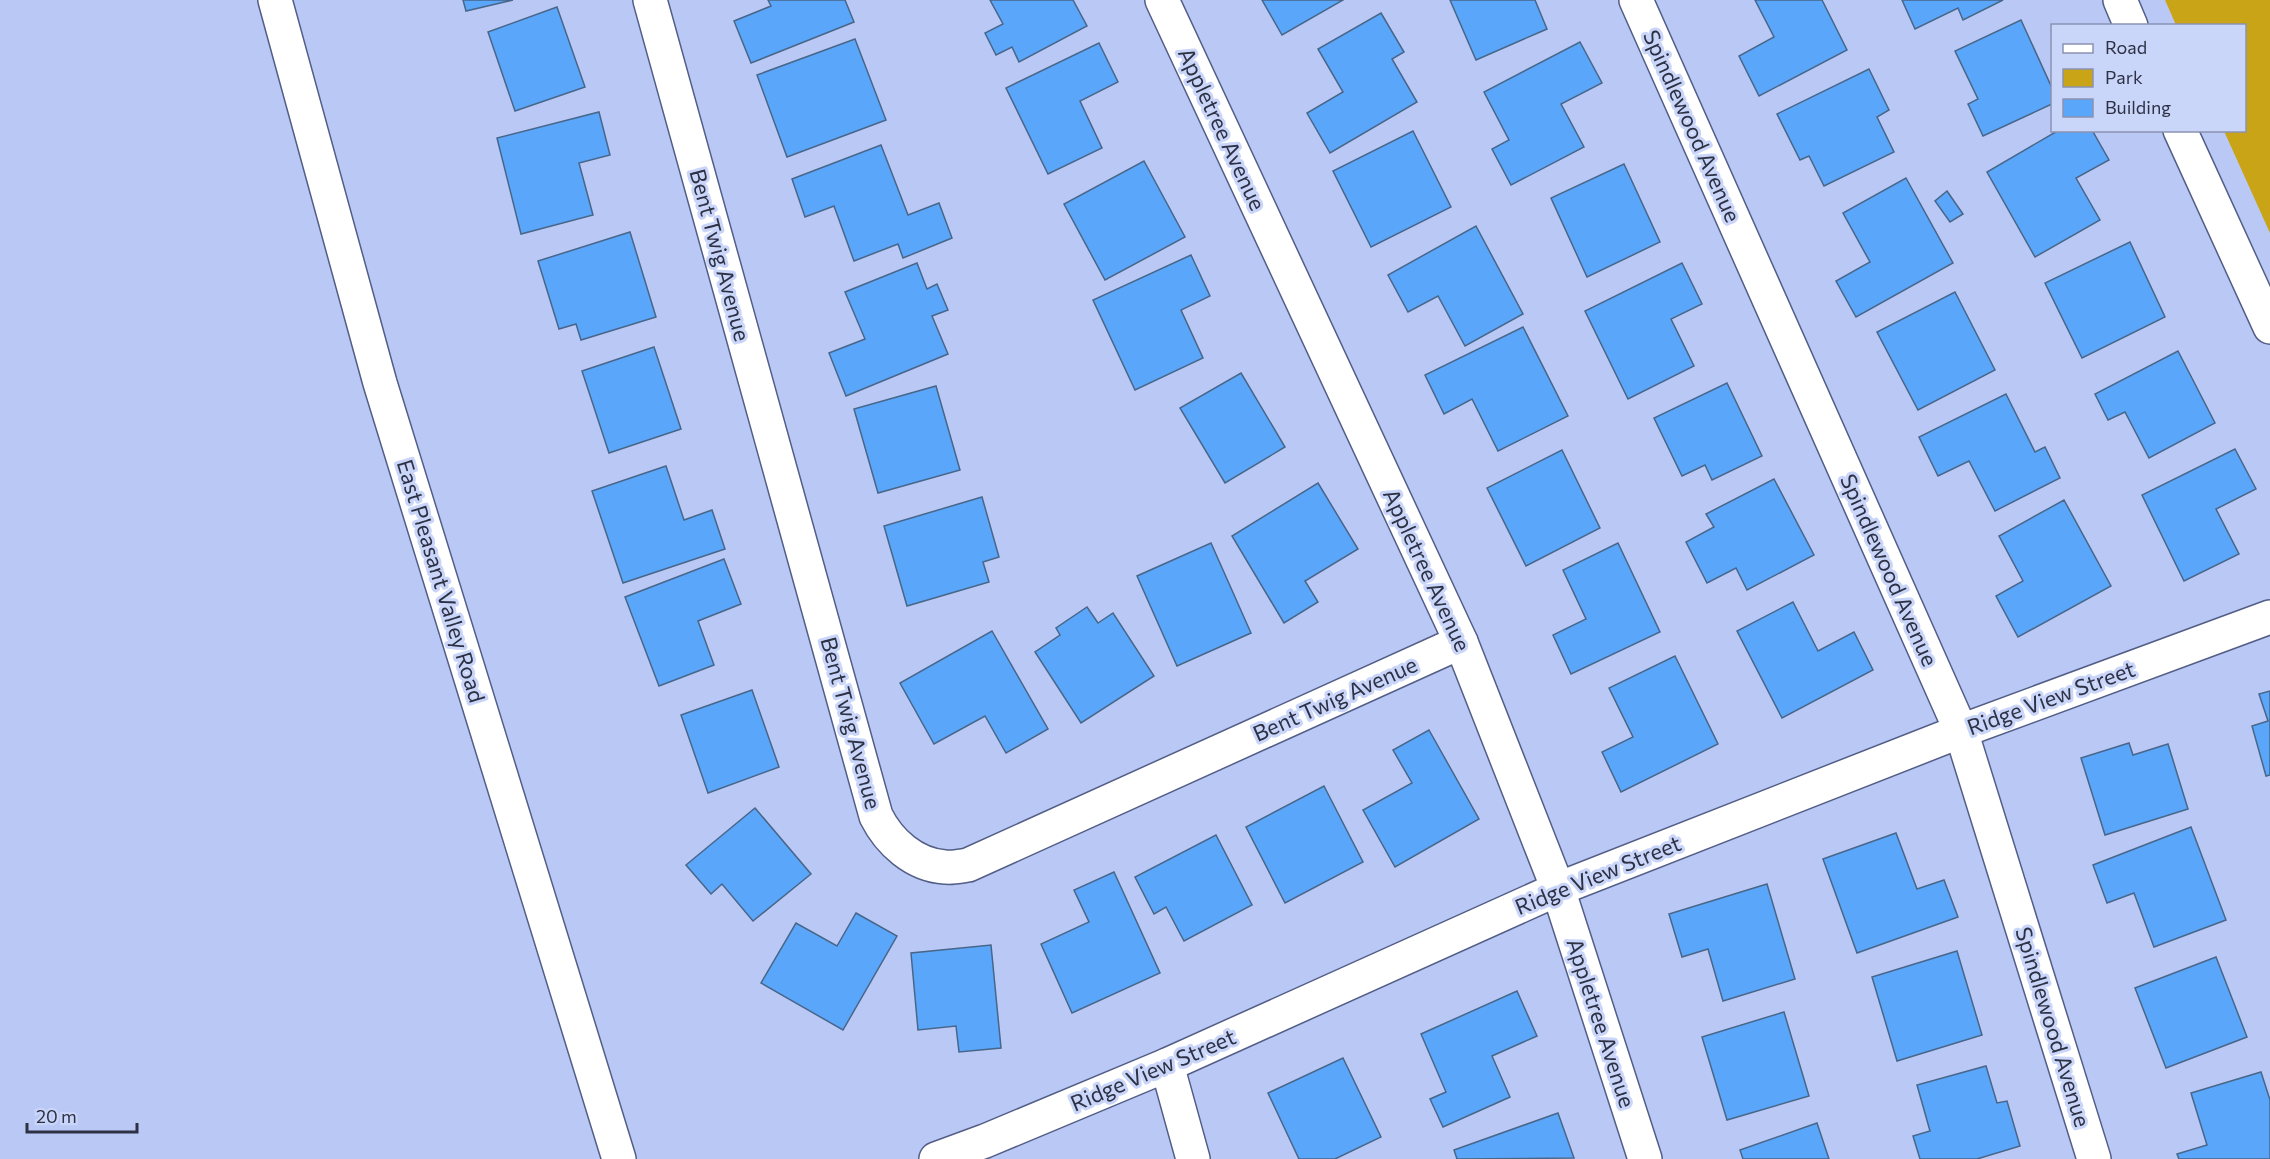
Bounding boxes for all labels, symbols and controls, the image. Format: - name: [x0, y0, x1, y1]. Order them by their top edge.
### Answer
- legend: [2051, 24, 2246, 132]
- street label: Spindlewood Avenue: [1638, 25, 1747, 226]
- text: Road: [2105, 36, 2147, 58]
- street label: Appletree Avenue: [1173, 43, 1272, 214]
- text: Park: [2105, 66, 2143, 88]
- text: Building: [2105, 96, 2171, 118]
- street label: Bent Twig Avenue: [685, 166, 756, 344]
- street label: East Pleasant Valley Road: [392, 456, 491, 706]
- street label: Spindlewood Avenue: [1835, 469, 1944, 670]
- street label: Appletree Avenue: [1378, 484, 1477, 655]
- street label: Bent Twig Avenue: [816, 634, 887, 812]
- street label: Bent Twig Avenue: [1248, 650, 1421, 747]
- street label: Ridge View Street: [1963, 655, 2138, 740]
- street label: Ridge View Street: [1511, 829, 1685, 920]
- street label: Spindlewood Avenue: [2010, 924, 2097, 1130]
- street label: Appletree Avenue: [1561, 935, 1642, 1111]
- street label: Ridge View Street: [1066, 1023, 1239, 1116]
- scale bar: [27, 1096, 136, 1134]
- text: 20 m: [36, 1105, 77, 1127]

